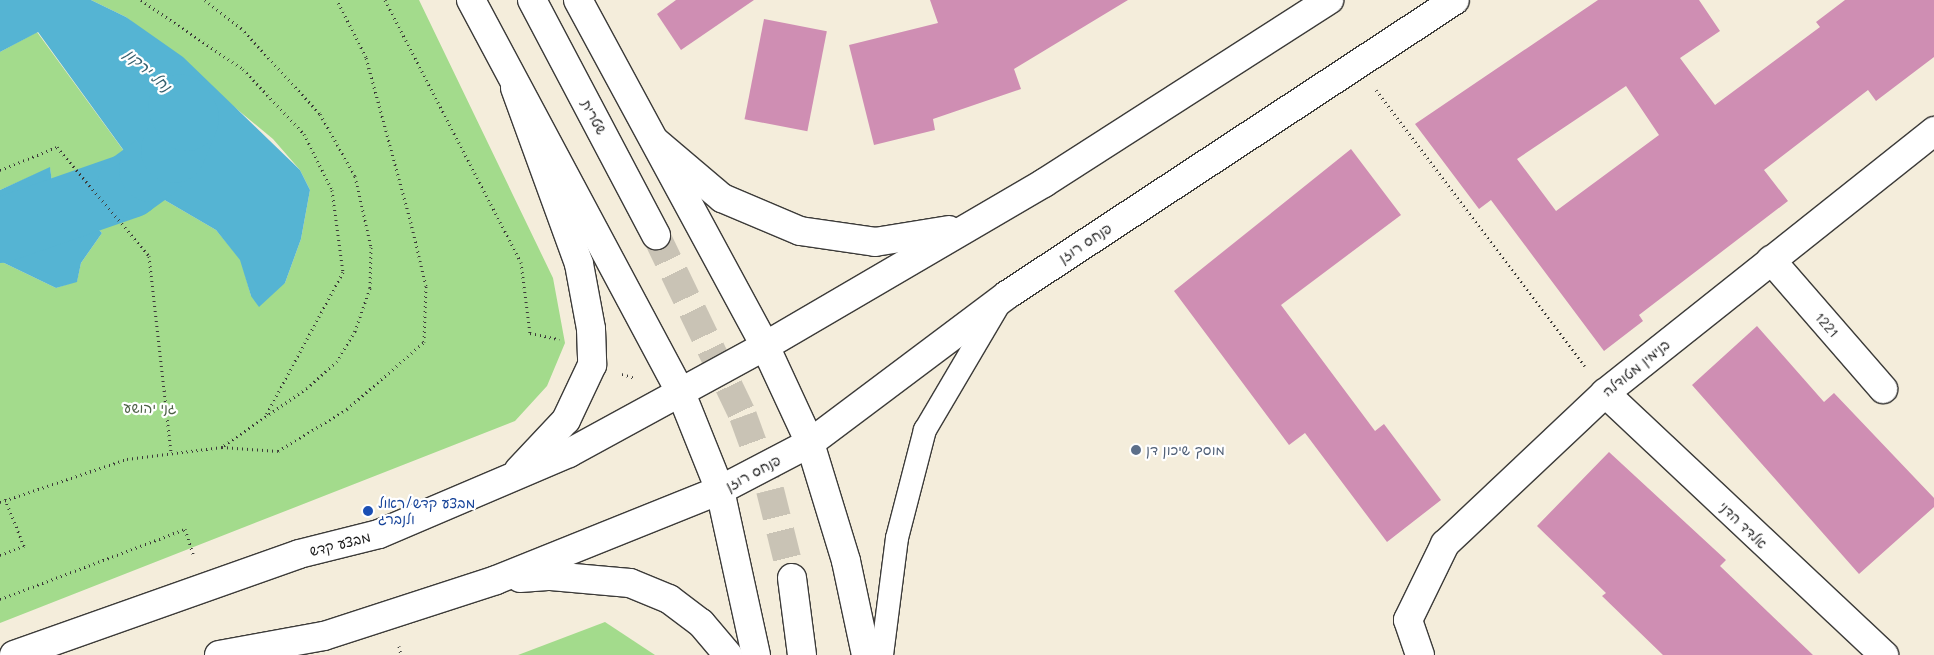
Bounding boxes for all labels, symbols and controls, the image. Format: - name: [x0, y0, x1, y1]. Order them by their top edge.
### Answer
- water label: נחל ירקון: [121, 45, 175, 95]
- street label: שטרית: [578, 97, 610, 137]
- street label: פנחס רוזן: [1055, 220, 1115, 266]
- street label: 1221: [1811, 309, 1843, 341]
- street label: בנימין מטודלה: [1599, 336, 1673, 400]
- park label: גני יהושע: [124, 400, 176, 416]
- place label: מוסך שיכון דן: [1146, 442, 1225, 458]
- marker: מוסך שיכון דן: [1130, 444, 1142, 456]
- street label: פנחס רוזן: [723, 452, 783, 494]
- place label: מבצע קדש/ראול ולנברג: [378, 495, 475, 528]
- street label: אלדד הדני: [1716, 498, 1770, 552]
- marker: מבצע קדש/ראול ולנברג: [362, 505, 374, 517]
- street label: מבצע קדש: [308, 528, 372, 560]

